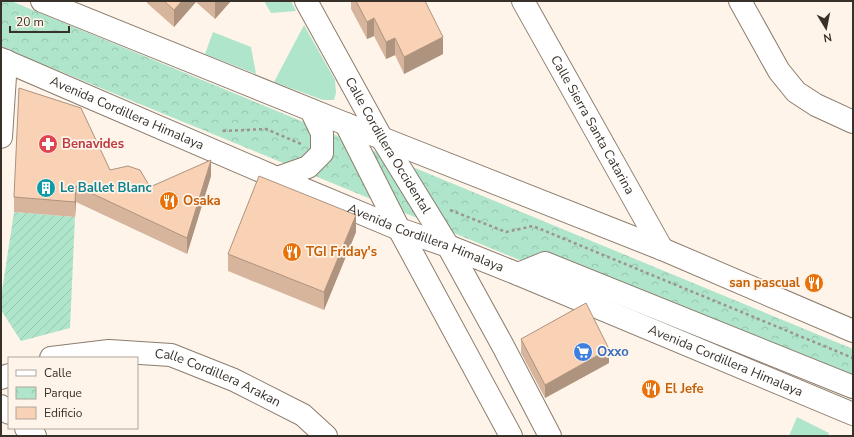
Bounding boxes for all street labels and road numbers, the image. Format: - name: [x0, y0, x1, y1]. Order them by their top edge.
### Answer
- street label: Calle Sierra Santa Catarina: [546, 52, 639, 198]
- street label: Avenida Cordillera Himalaya: [47, 72, 207, 154]
- street label: Calle Cordillera Occidental: [341, 74, 435, 217]
- street label: Avenida Cordillera Himalaya: [345, 200, 507, 276]
- street label: Avenida Cordillera Himalaya: [645, 320, 806, 401]
- street label: Calle Cordillera Arakan: [154, 345, 284, 411]

